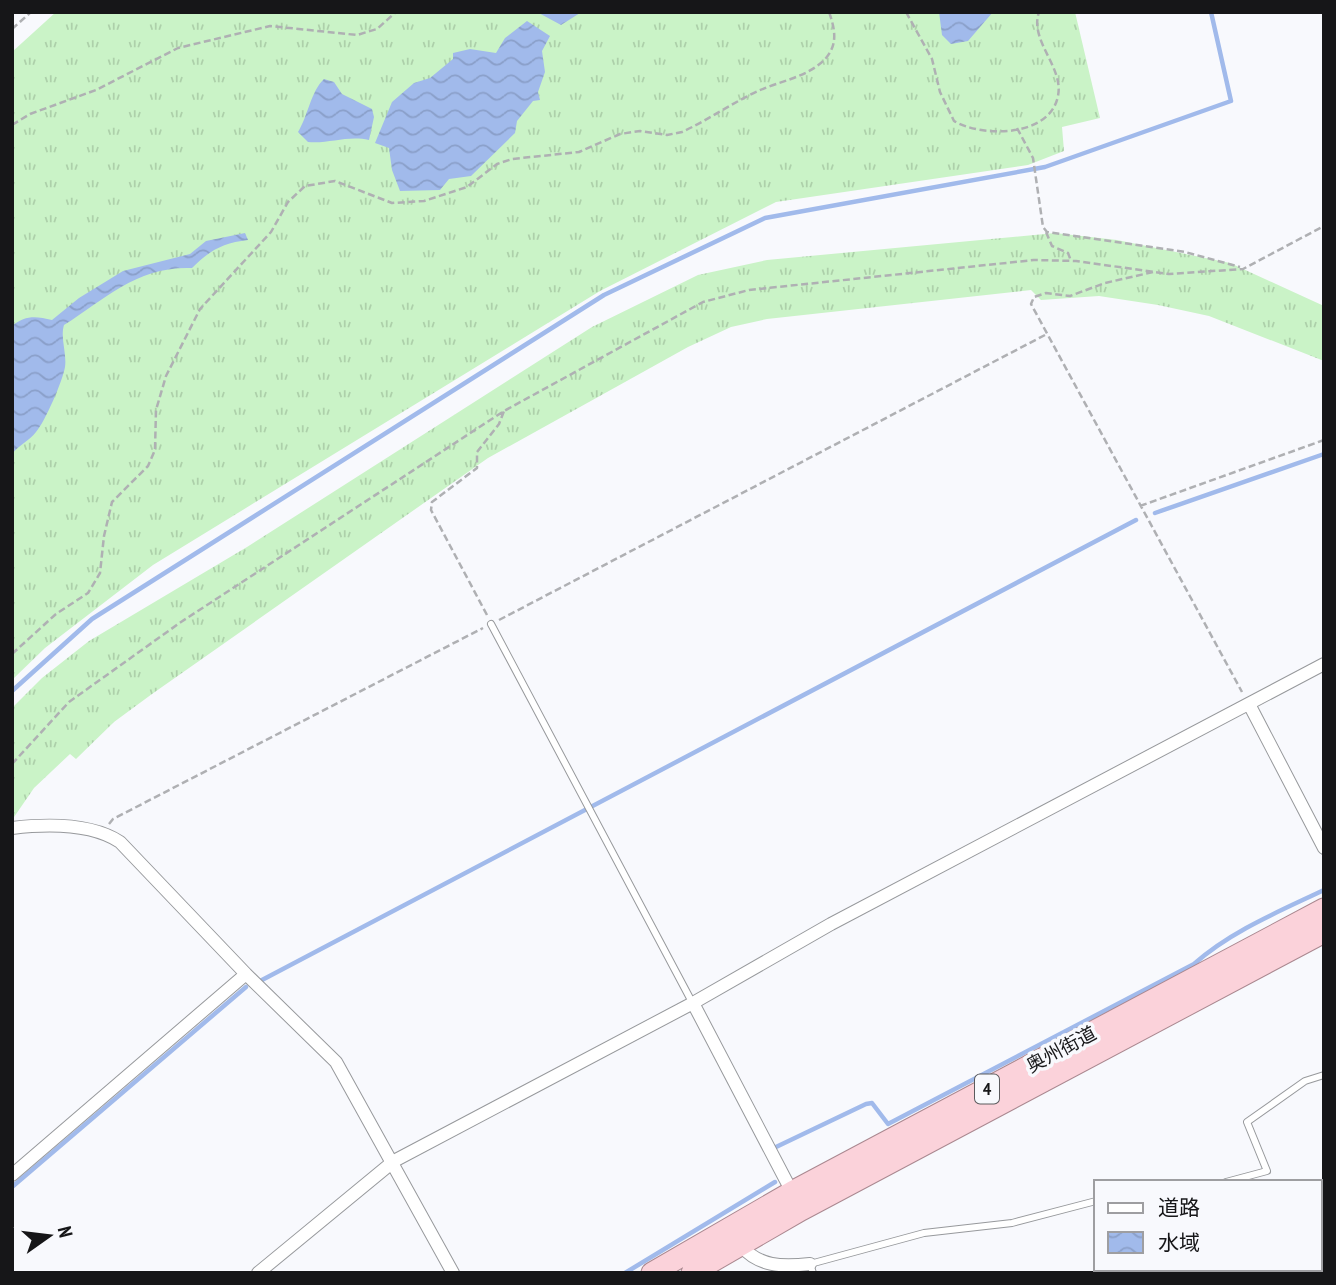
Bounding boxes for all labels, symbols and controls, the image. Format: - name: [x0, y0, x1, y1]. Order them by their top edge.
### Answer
- street label: 奥州街道: [1022, 1021, 1100, 1077]
- road number: 4: [975, 1074, 999, 1104]
- legend: [1094, 1180, 1322, 1271]
- text: 道路: [1158, 1194, 1200, 1221]
- north arrow: [14, 1201, 84, 1271]
- text: N: [53, 1224, 78, 1240]
- text: 水域: [1158, 1229, 1200, 1256]

